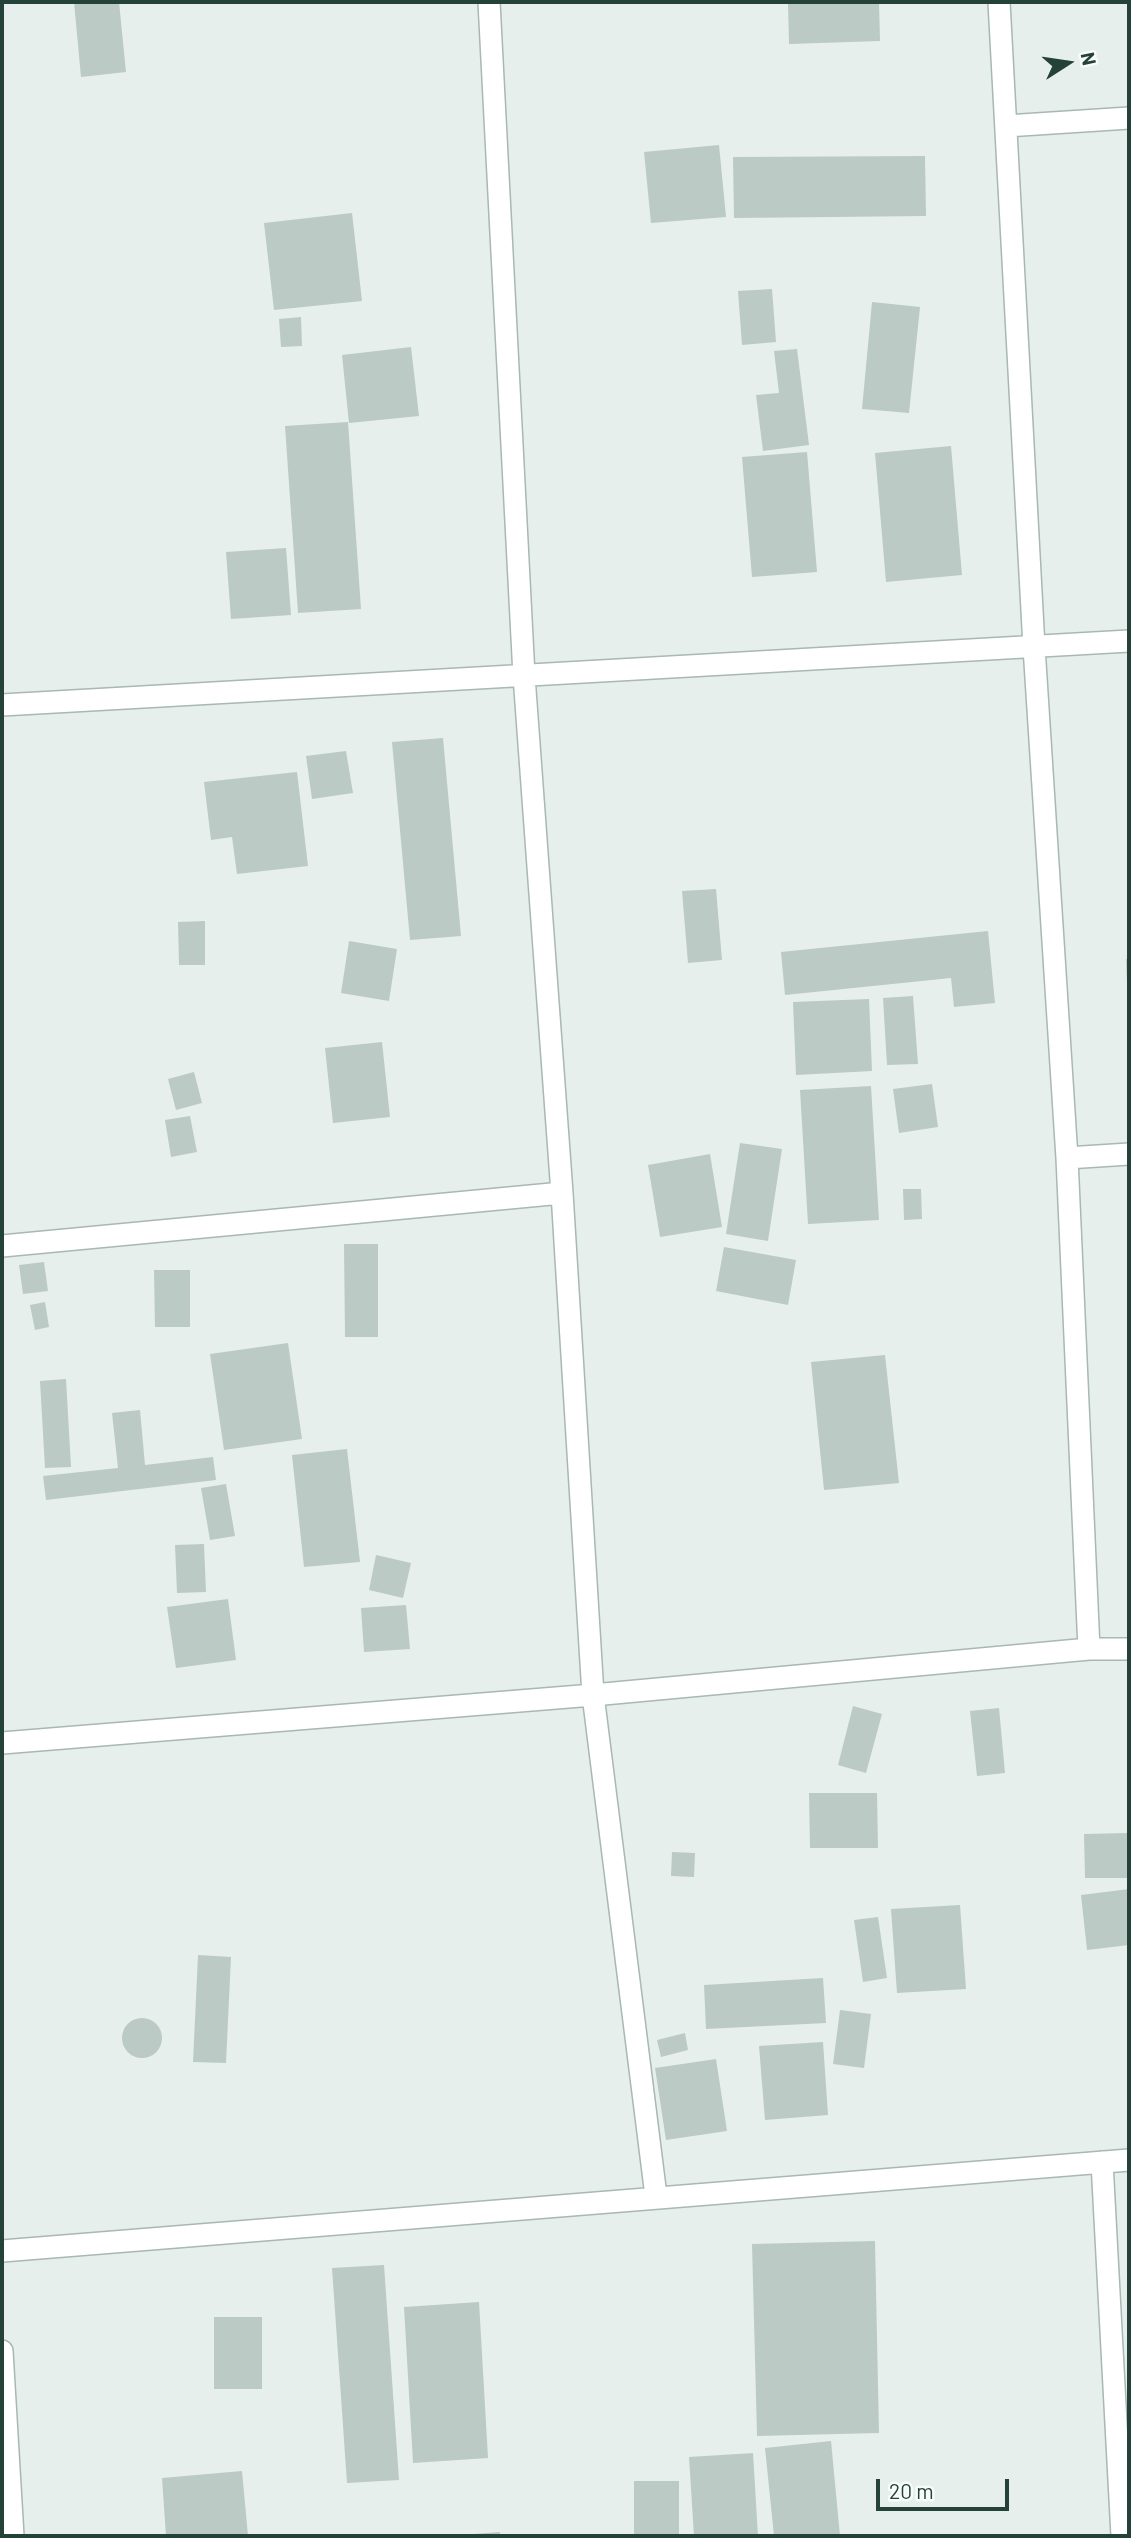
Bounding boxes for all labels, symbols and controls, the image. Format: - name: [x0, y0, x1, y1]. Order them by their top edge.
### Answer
- north arrow: [1033, 28, 1103, 98]
- text: N: [1076, 50, 1102, 67]
- scale bar: [879, 2464, 1012, 2508]
- text: 20 m: [889, 2478, 934, 2503]

